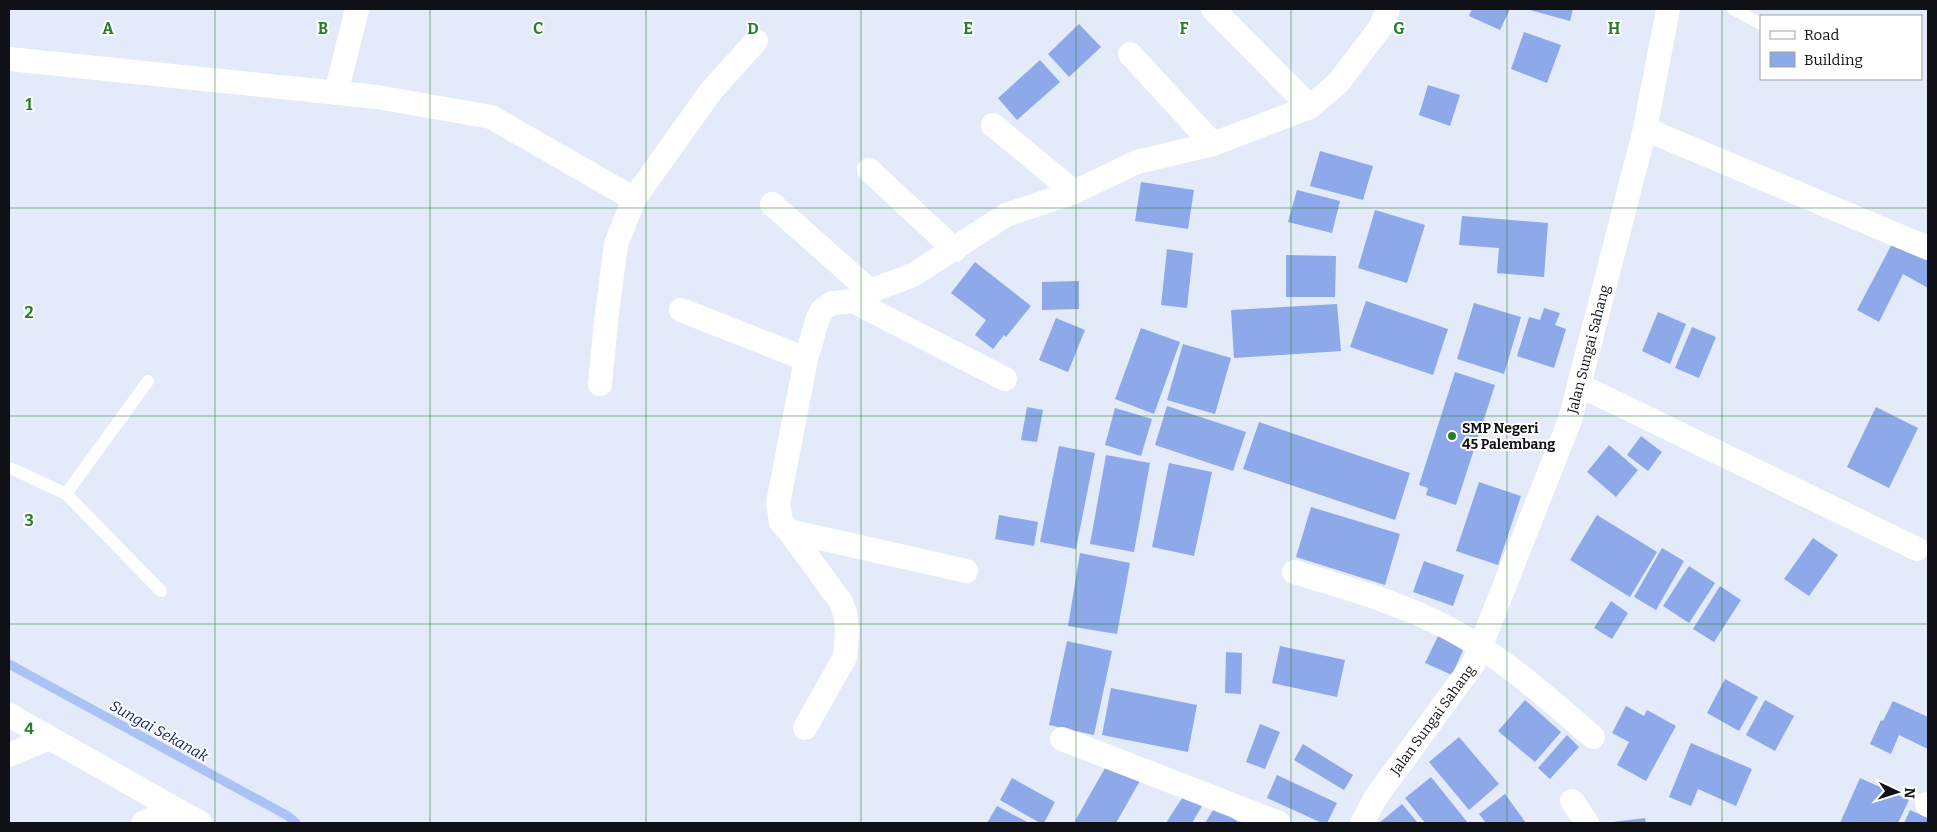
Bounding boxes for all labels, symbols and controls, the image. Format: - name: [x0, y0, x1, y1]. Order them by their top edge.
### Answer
- legend: [1760, 15, 1922, 80]
- text: A: [102, 19, 114, 38]
- text: B: [318, 19, 328, 38]
- text: C: [533, 19, 543, 38]
- text: D: [747, 19, 759, 38]
- text: E: [963, 19, 973, 38]
- text: F: [1180, 19, 1189, 38]
- text: G: [1393, 19, 1405, 38]
- text: H: [1608, 19, 1621, 38]
- text: Road: [1804, 26, 1839, 44]
- text: Building: [1804, 51, 1863, 69]
- text: 1: [26, 95, 33, 114]
- street label: Jalan Sungai Sahang: [1563, 283, 1613, 416]
- text: 2: [24, 303, 34, 322]
- place label: SMP Negeri 45 Palembang: [1462, 420, 1555, 453]
- marker: SMP Negeri 45 Palembang: [1446, 430, 1458, 442]
- text: 3: [24, 511, 34, 530]
- street label: Jalan Sungai Sahang: [1386, 661, 1478, 779]
- water label: Sungai Sekanak: [107, 697, 212, 766]
- text: 4: [24, 719, 34, 738]
- north arrow: [1872, 767, 1922, 817]
- text: N: [1901, 787, 1918, 799]

